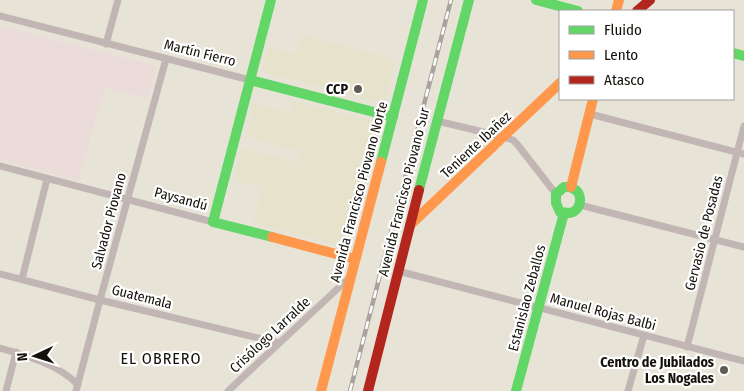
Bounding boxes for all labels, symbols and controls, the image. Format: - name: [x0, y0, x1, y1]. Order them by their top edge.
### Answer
- legend: [559, 10, 734, 100]
- text: Fluido: [604, 21, 642, 39]
- street label: Martín Fierro: [162, 36, 238, 70]
- text: Lento: [604, 46, 638, 64]
- text: Atasco: [604, 71, 644, 89]
- place label: CCP: [326, 81, 348, 98]
- marker: CCP: [352, 83, 364, 95]
- street label: Avenida Francisco Piovano Norte: [327, 100, 391, 284]
- street label: Avenida Francisco Piovano Sur: [375, 106, 433, 278]
- street label: Teniente Ibañez: [437, 108, 515, 182]
- street label: Salvador Piovano: [88, 171, 130, 271]
- street label: Gervasio de Posadas: [682, 174, 726, 292]
- street label: Paysandú: [153, 184, 209, 214]
- street label: Estanislao Zeballos: [505, 243, 549, 353]
- street label: Guatemala: [110, 281, 174, 313]
- street label: Manuel Rojas Balbi: [548, 290, 658, 334]
- street label: Crisólogo Larralde: [226, 293, 314, 377]
- north arrow: [10, 331, 60, 381]
- district label: EL OBRERO: [120, 349, 202, 368]
- text: N: [14, 352, 31, 362]
- place label: Centro de Jubilados Los Nogales: [600, 354, 714, 387]
- marker: Centro de Jubilados Los Nogales: [718, 364, 730, 376]

